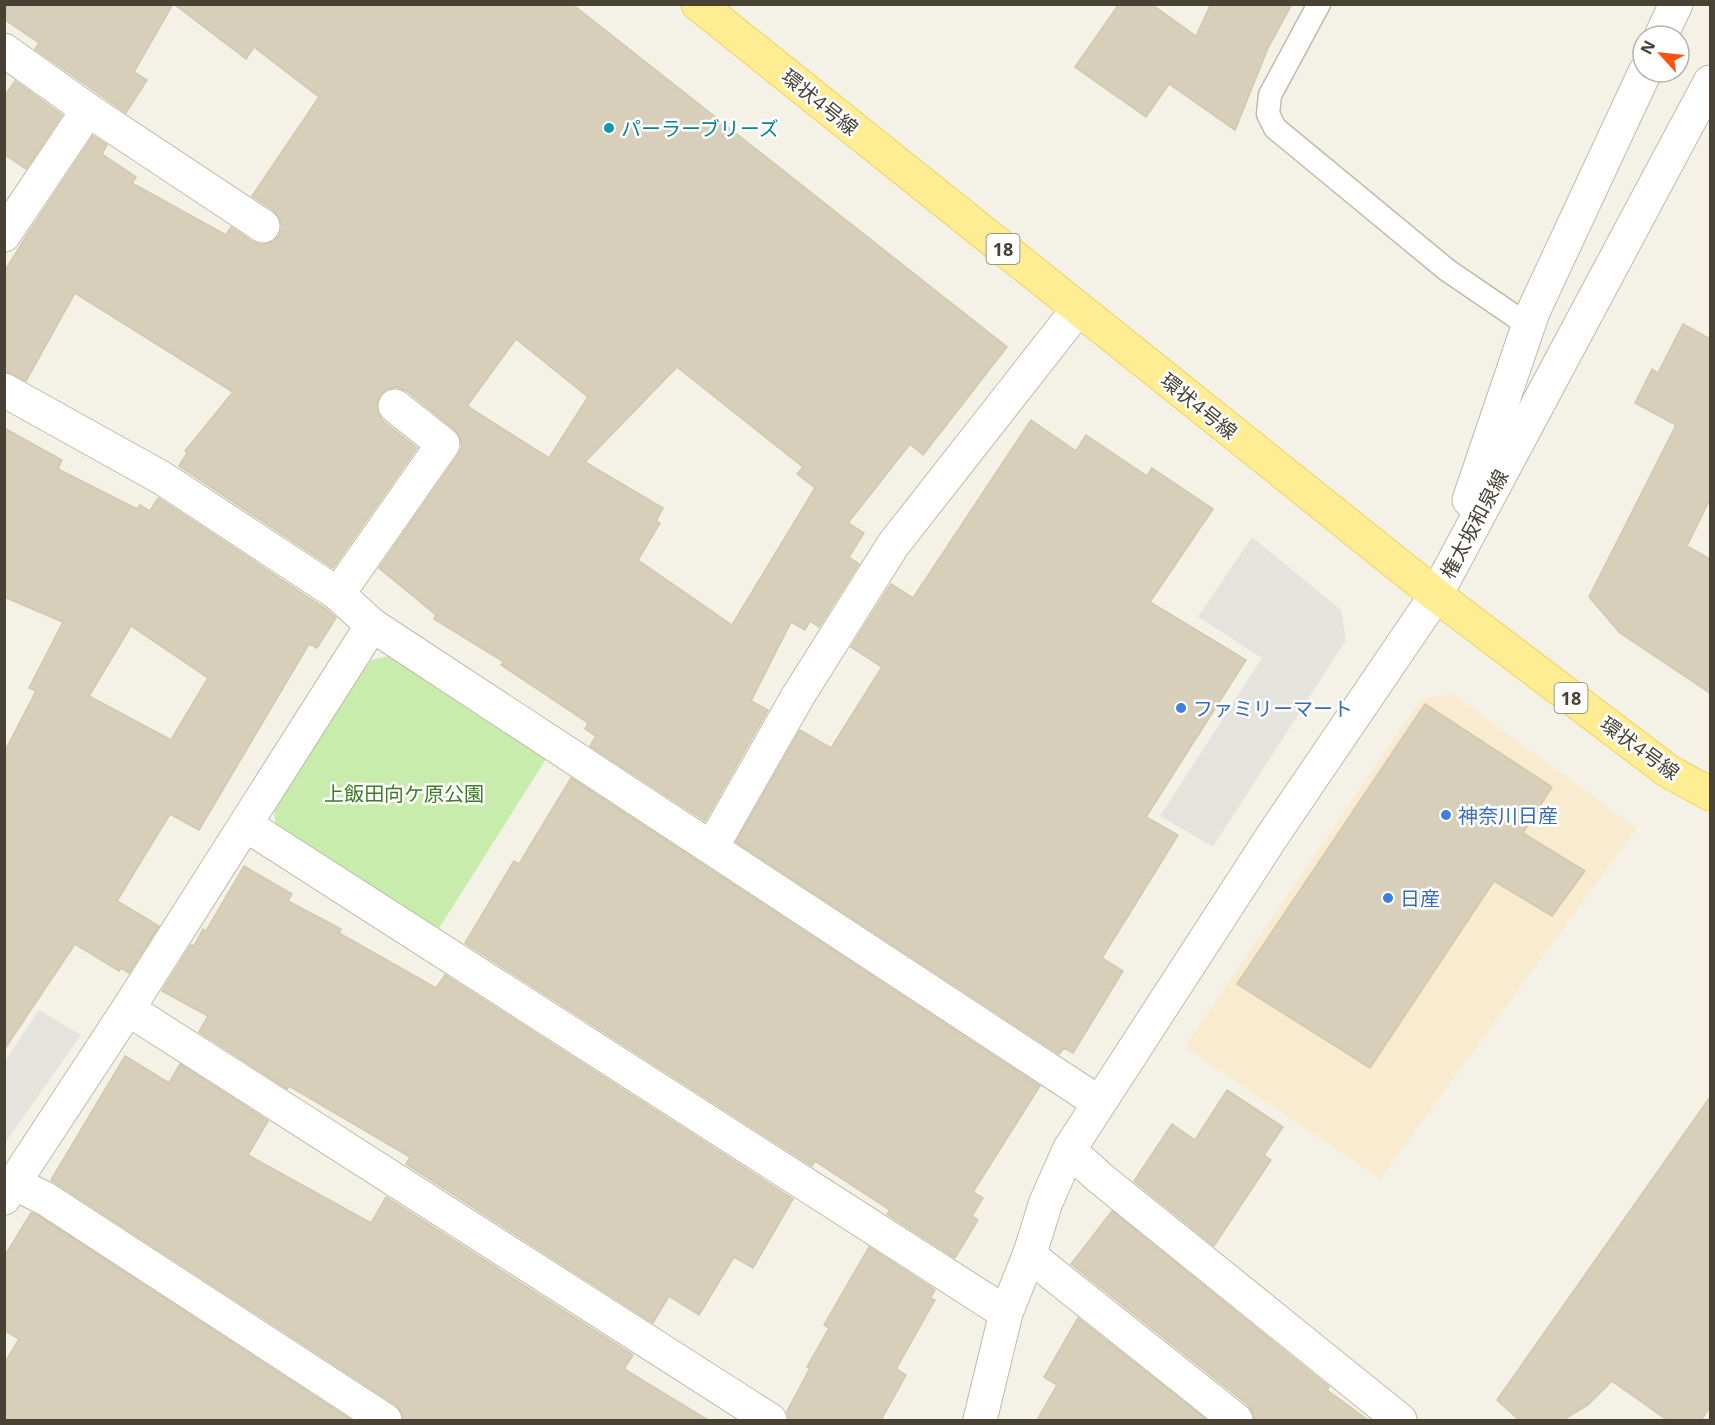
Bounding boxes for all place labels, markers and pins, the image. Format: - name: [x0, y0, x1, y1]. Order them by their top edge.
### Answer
- place label: パーラーブリーズ: [621, 115, 779, 142]
- marker: パーラーブリーズ: [602, 121, 616, 135]
- place label: ファミリーマート: [1193, 695, 1353, 722]
- marker: ファミリーマート: [1174, 701, 1188, 715]
- place label: 神奈川日産: [1458, 802, 1558, 829]
- marker: 神奈川日産: [1439, 808, 1453, 822]
- place label: 日産: [1400, 885, 1440, 912]
- marker: 日産: [1381, 891, 1395, 905]

